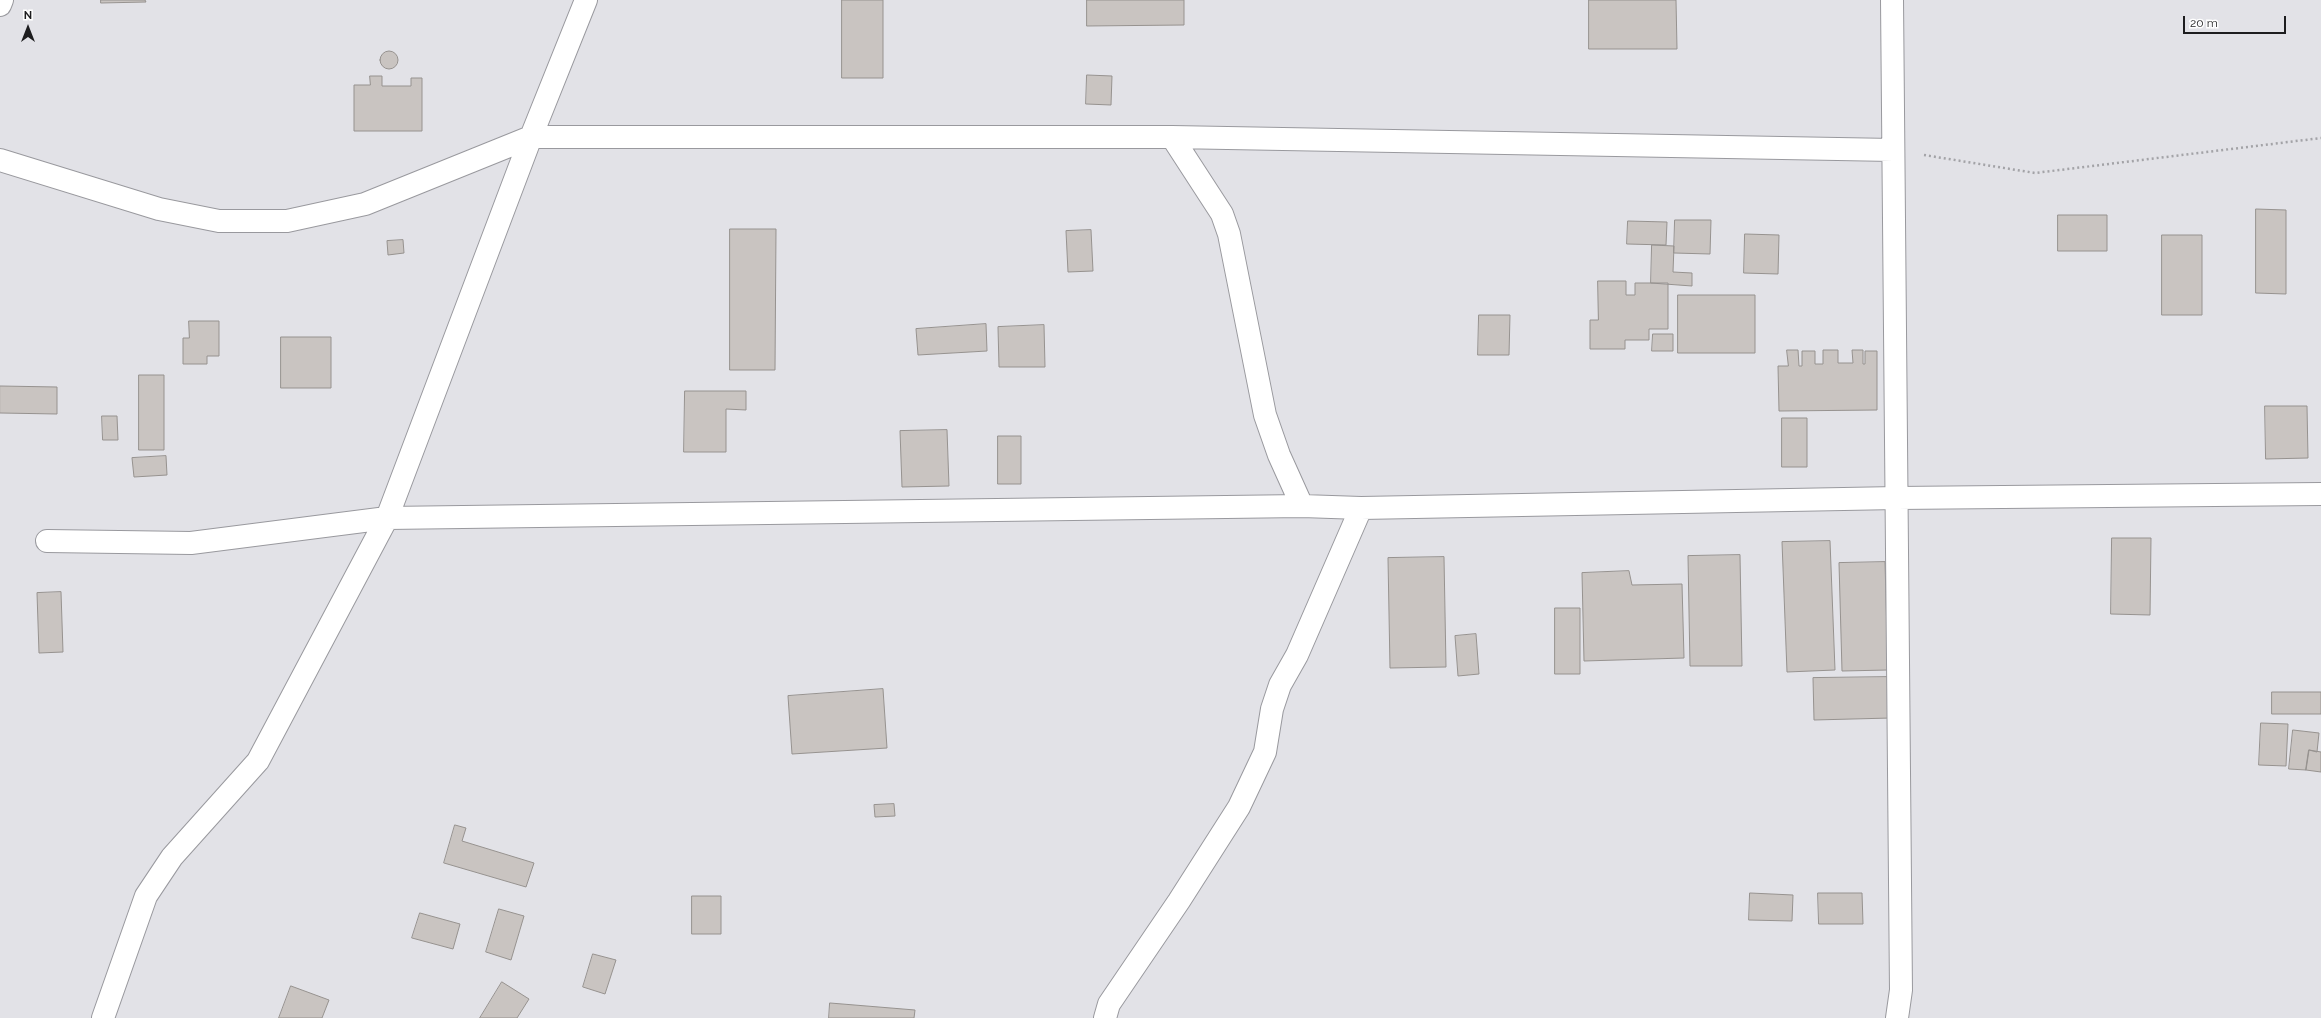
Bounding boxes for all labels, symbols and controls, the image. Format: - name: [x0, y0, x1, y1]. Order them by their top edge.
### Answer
- north arrow: [8, 8, 48, 48]
- scale bar: [2185, 8, 2288, 34]
- text: N: [24, 9, 32, 22]
- text: 20 m: [2190, 16, 2218, 30]

